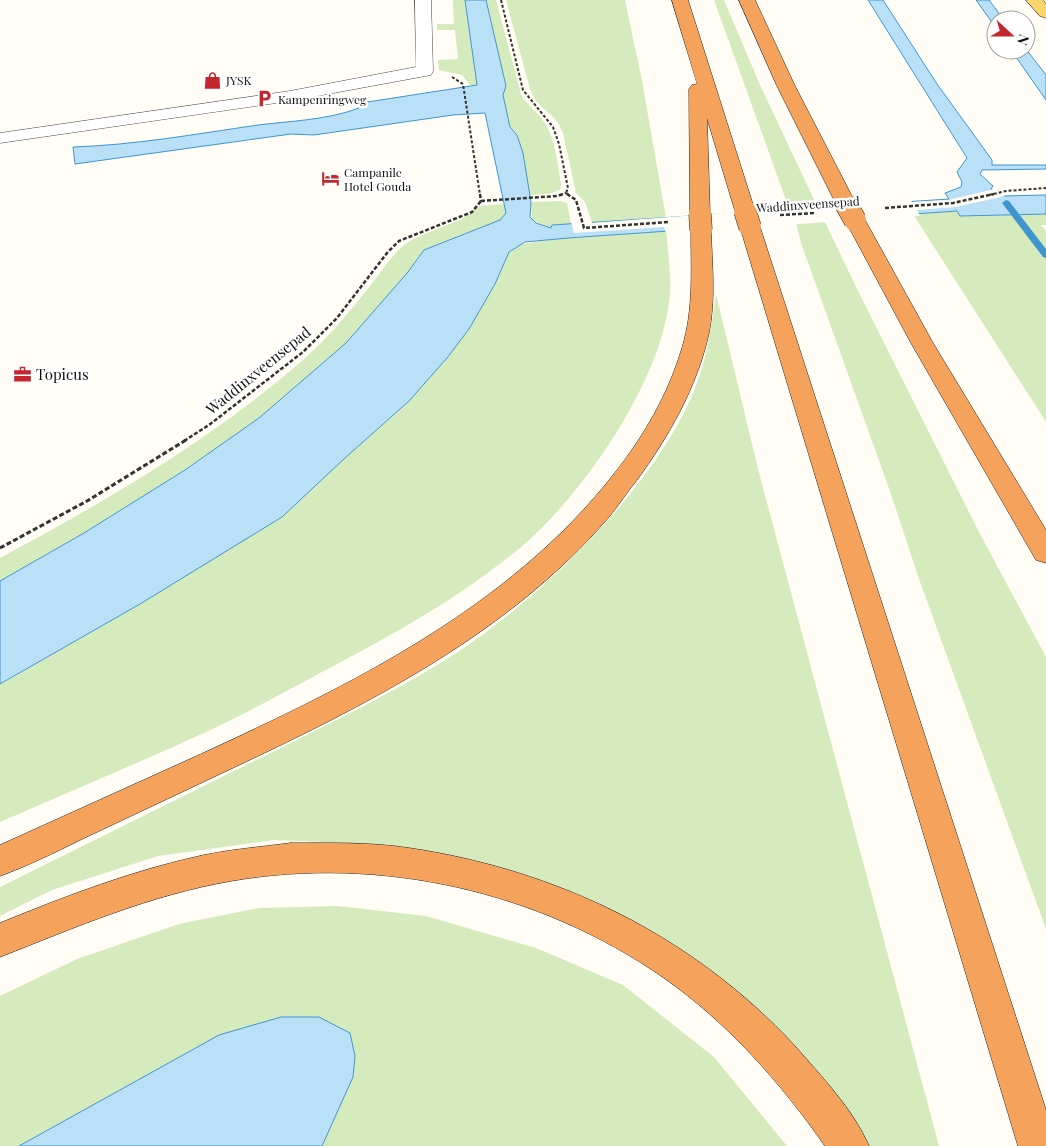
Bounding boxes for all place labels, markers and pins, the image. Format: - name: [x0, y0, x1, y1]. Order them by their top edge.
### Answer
- shop icon: JYSK: [202, 70, 222, 90]
- place label: JYSK: [225, 72, 251, 88]
- parking icon: Kampenringweg: [254, 89, 274, 109]
- place label: Kampenringweg: [278, 91, 367, 107]
- place label: Campanile Hotel Gouda: [344, 164, 411, 194]
- hotel icon: Campanile Hotel Gouda: [320, 169, 340, 189]
- office icon: Topicus: [12, 364, 32, 384]
- place label: Topicus: [36, 364, 89, 384]

